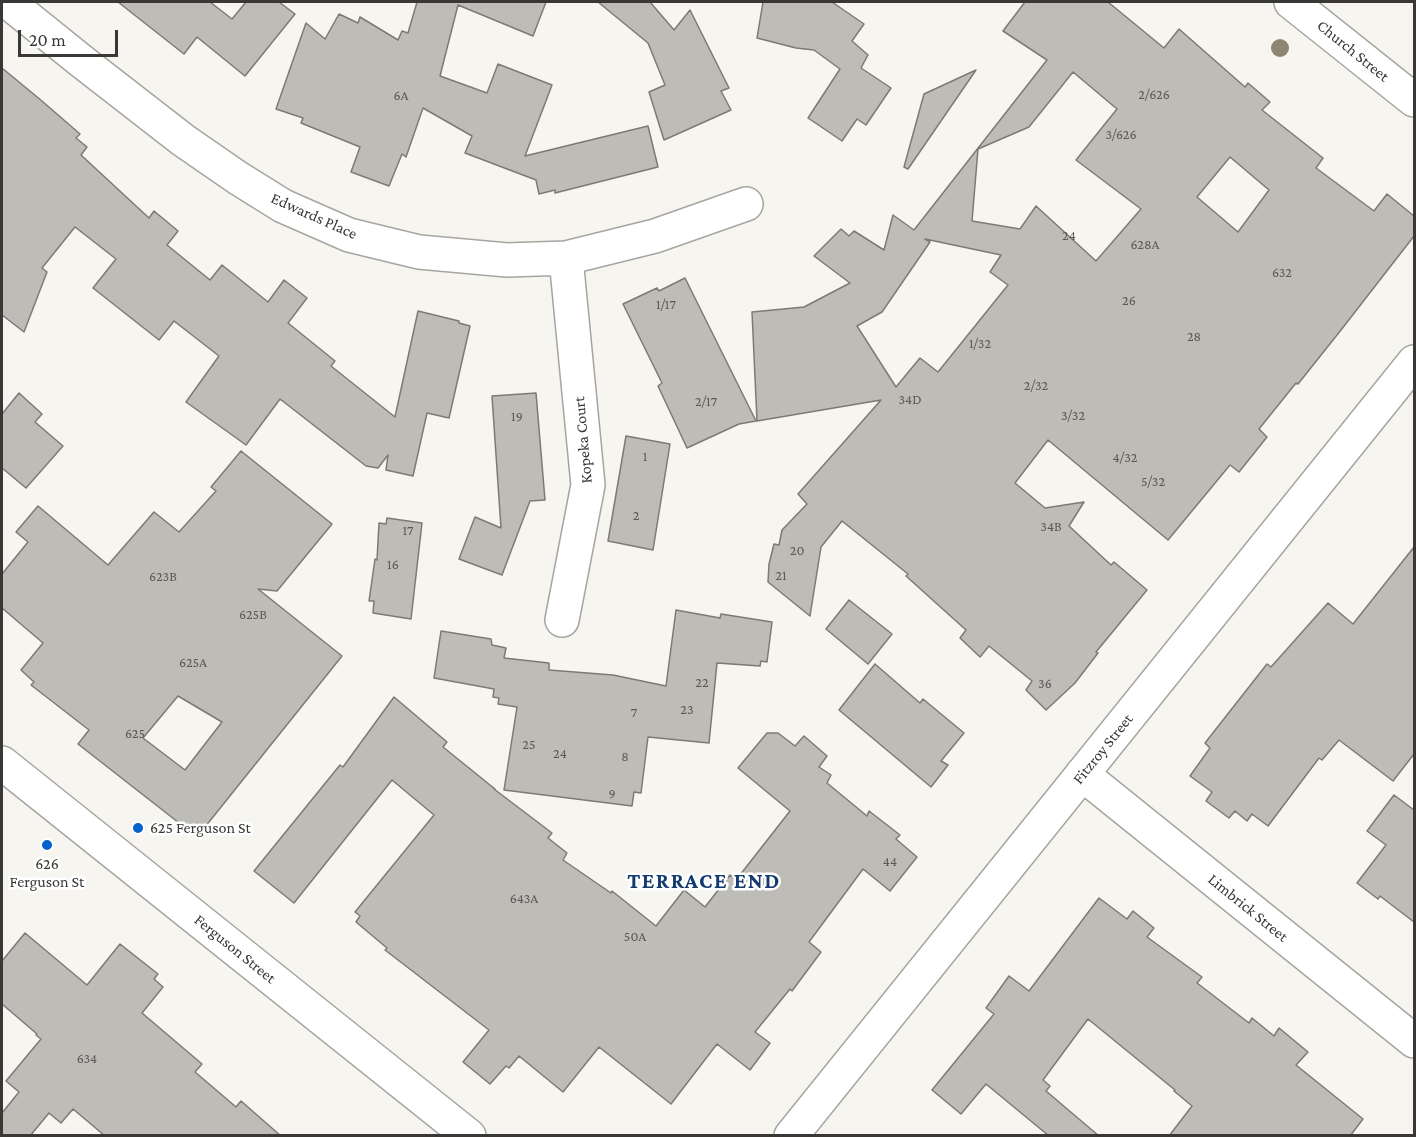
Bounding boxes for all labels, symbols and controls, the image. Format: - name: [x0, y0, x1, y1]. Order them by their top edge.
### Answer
- street label: Church Street: [1313, 16, 1393, 86]
- scale bar: [21, 18, 122, 56]
- text: 20 m: [29, 30, 66, 50]
- house number: 2/626: [1138, 87, 1170, 103]
- house number: 6A: [394, 88, 408, 104]
- house number: 3/626: [1105, 127, 1137, 143]
- street label: Edwards Place: [268, 188, 360, 244]
- house number: 24: [1062, 228, 1076, 244]
- house number: 628A: [1131, 237, 1159, 253]
- house number: 632: [1272, 265, 1292, 281]
- house number: 26: [1122, 293, 1136, 309]
- house number: 1/17: [656, 297, 676, 313]
- house number: 28: [1187, 329, 1201, 345]
- house number: 1/32: [969, 336, 991, 352]
- house number: 2/32: [1024, 378, 1048, 394]
- house number: 34D: [898, 392, 922, 408]
- house number: 2/17: [695, 394, 717, 410]
- street label: Kopeka Court: [570, 396, 596, 484]
- house number: 3/32: [1061, 408, 1085, 424]
- house number: 19: [511, 409, 523, 425]
- house number: 1: [643, 449, 647, 465]
- house number: 4/32: [1113, 450, 1137, 466]
- house number: 5/32: [1141, 474, 1165, 490]
- house number: 2: [633, 508, 639, 524]
- house number: 34B: [1040, 519, 1062, 535]
- house number: 17: [402, 523, 414, 539]
- house number: 20: [790, 543, 804, 559]
- house number: 16: [387, 557, 399, 573]
- house number: 21: [775, 568, 787, 584]
- house number: 623B: [149, 569, 177, 585]
- house number: 625B: [239, 607, 267, 623]
- house number: 625A: [179, 655, 207, 671]
- house number: 22: [695, 675, 709, 691]
- house number: 36: [1038, 676, 1052, 692]
- house number: 23: [680, 702, 694, 718]
- house number: 7: [631, 705, 637, 721]
- street label: Fitzroy Street: [1069, 710, 1137, 788]
- house number: 625: [125, 726, 145, 742]
- house number: 25: [522, 737, 536, 753]
- house number: 24: [553, 746, 567, 762]
- house number: 8: [621, 749, 629, 765]
- house number: 9: [608, 786, 616, 802]
- place label: 625 Ferguson St: [150, 818, 251, 838]
- marker: 625 Ferguson St: [131, 821, 145, 835]
- marker: 626 Ferguson St: [40, 838, 54, 852]
- place label: 626 Ferguson St: [10, 854, 84, 892]
- house number: 44: [883, 854, 897, 870]
- district label: TERRACE END: [627, 868, 781, 894]
- street label: Limbrick Street: [1204, 870, 1292, 946]
- house number: 643A: [510, 891, 538, 907]
- street label: Ferguson Street: [190, 910, 280, 988]
- house number: 50A: [624, 929, 646, 945]
- house number: 634: [77, 1051, 97, 1067]

